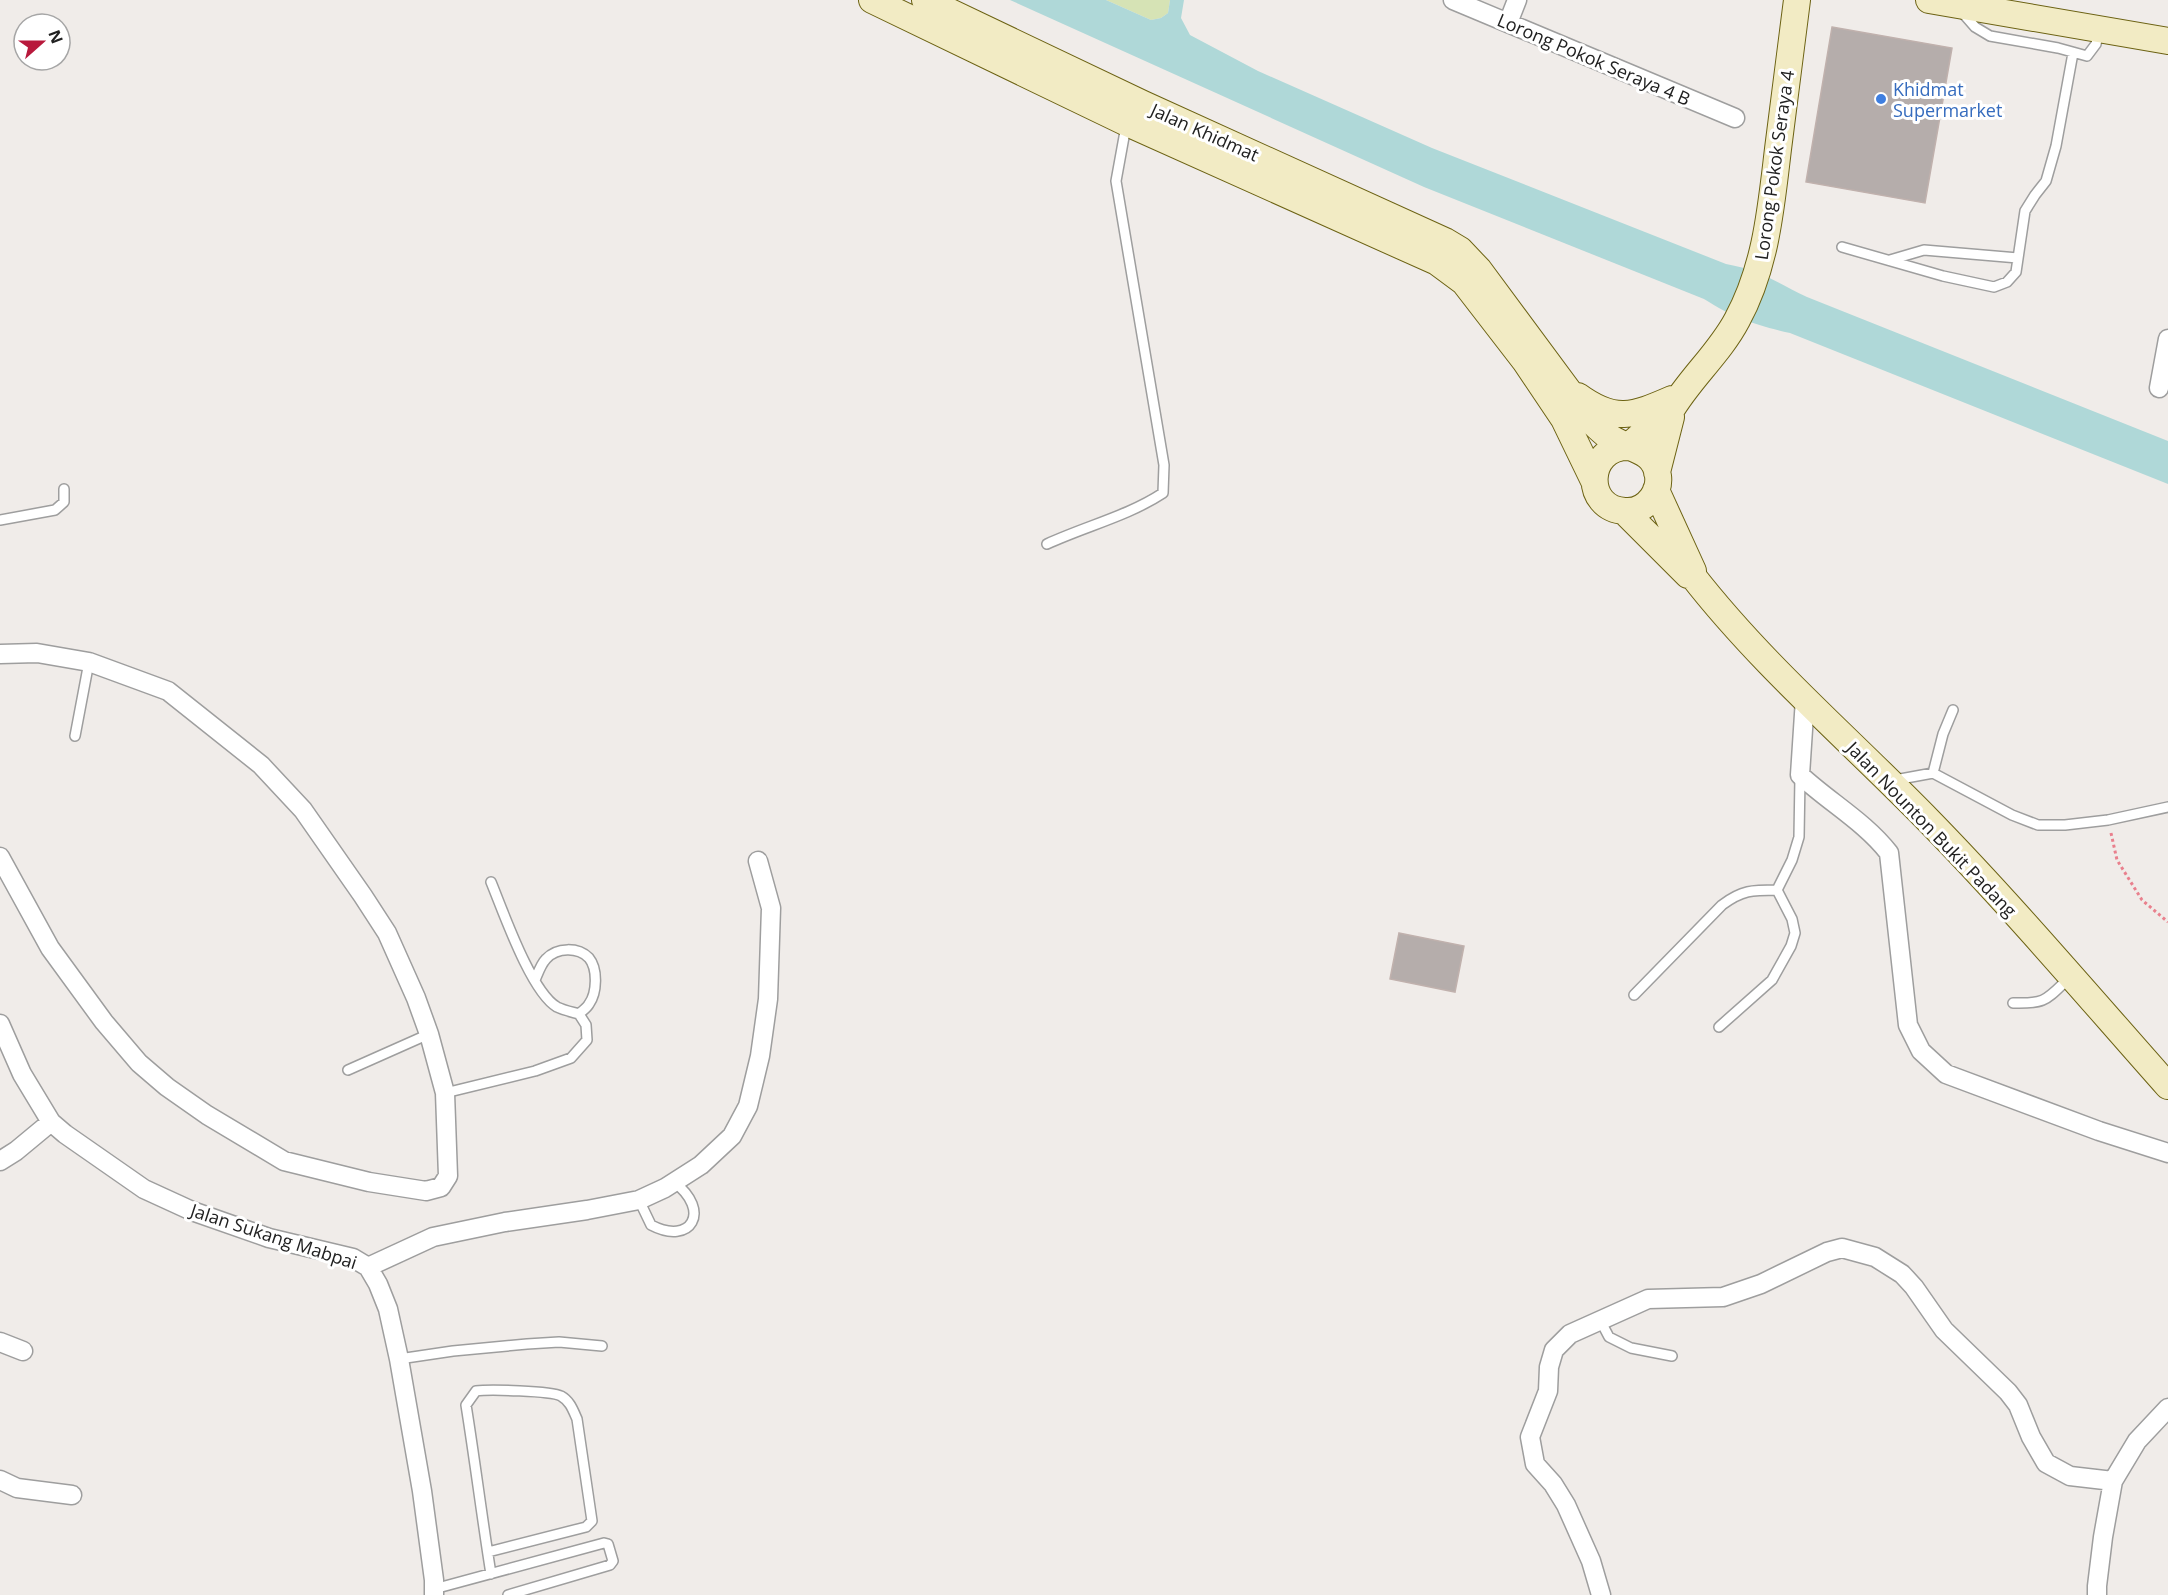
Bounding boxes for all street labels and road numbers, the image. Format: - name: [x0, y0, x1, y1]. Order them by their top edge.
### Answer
- street label: Lorong Pokok Seraya 4 B: [1494, 7, 1694, 111]
- street label: Lorong Pokok Seraya 4: [1749, 69, 1799, 261]
- street label: Jalan Khidmat: [1145, 97, 1263, 167]
- street label: Jalan Nounton Bukit Padang: [1840, 735, 2022, 922]
- street label: Jalan Sukang Mabpai: [186, 1197, 360, 1274]

